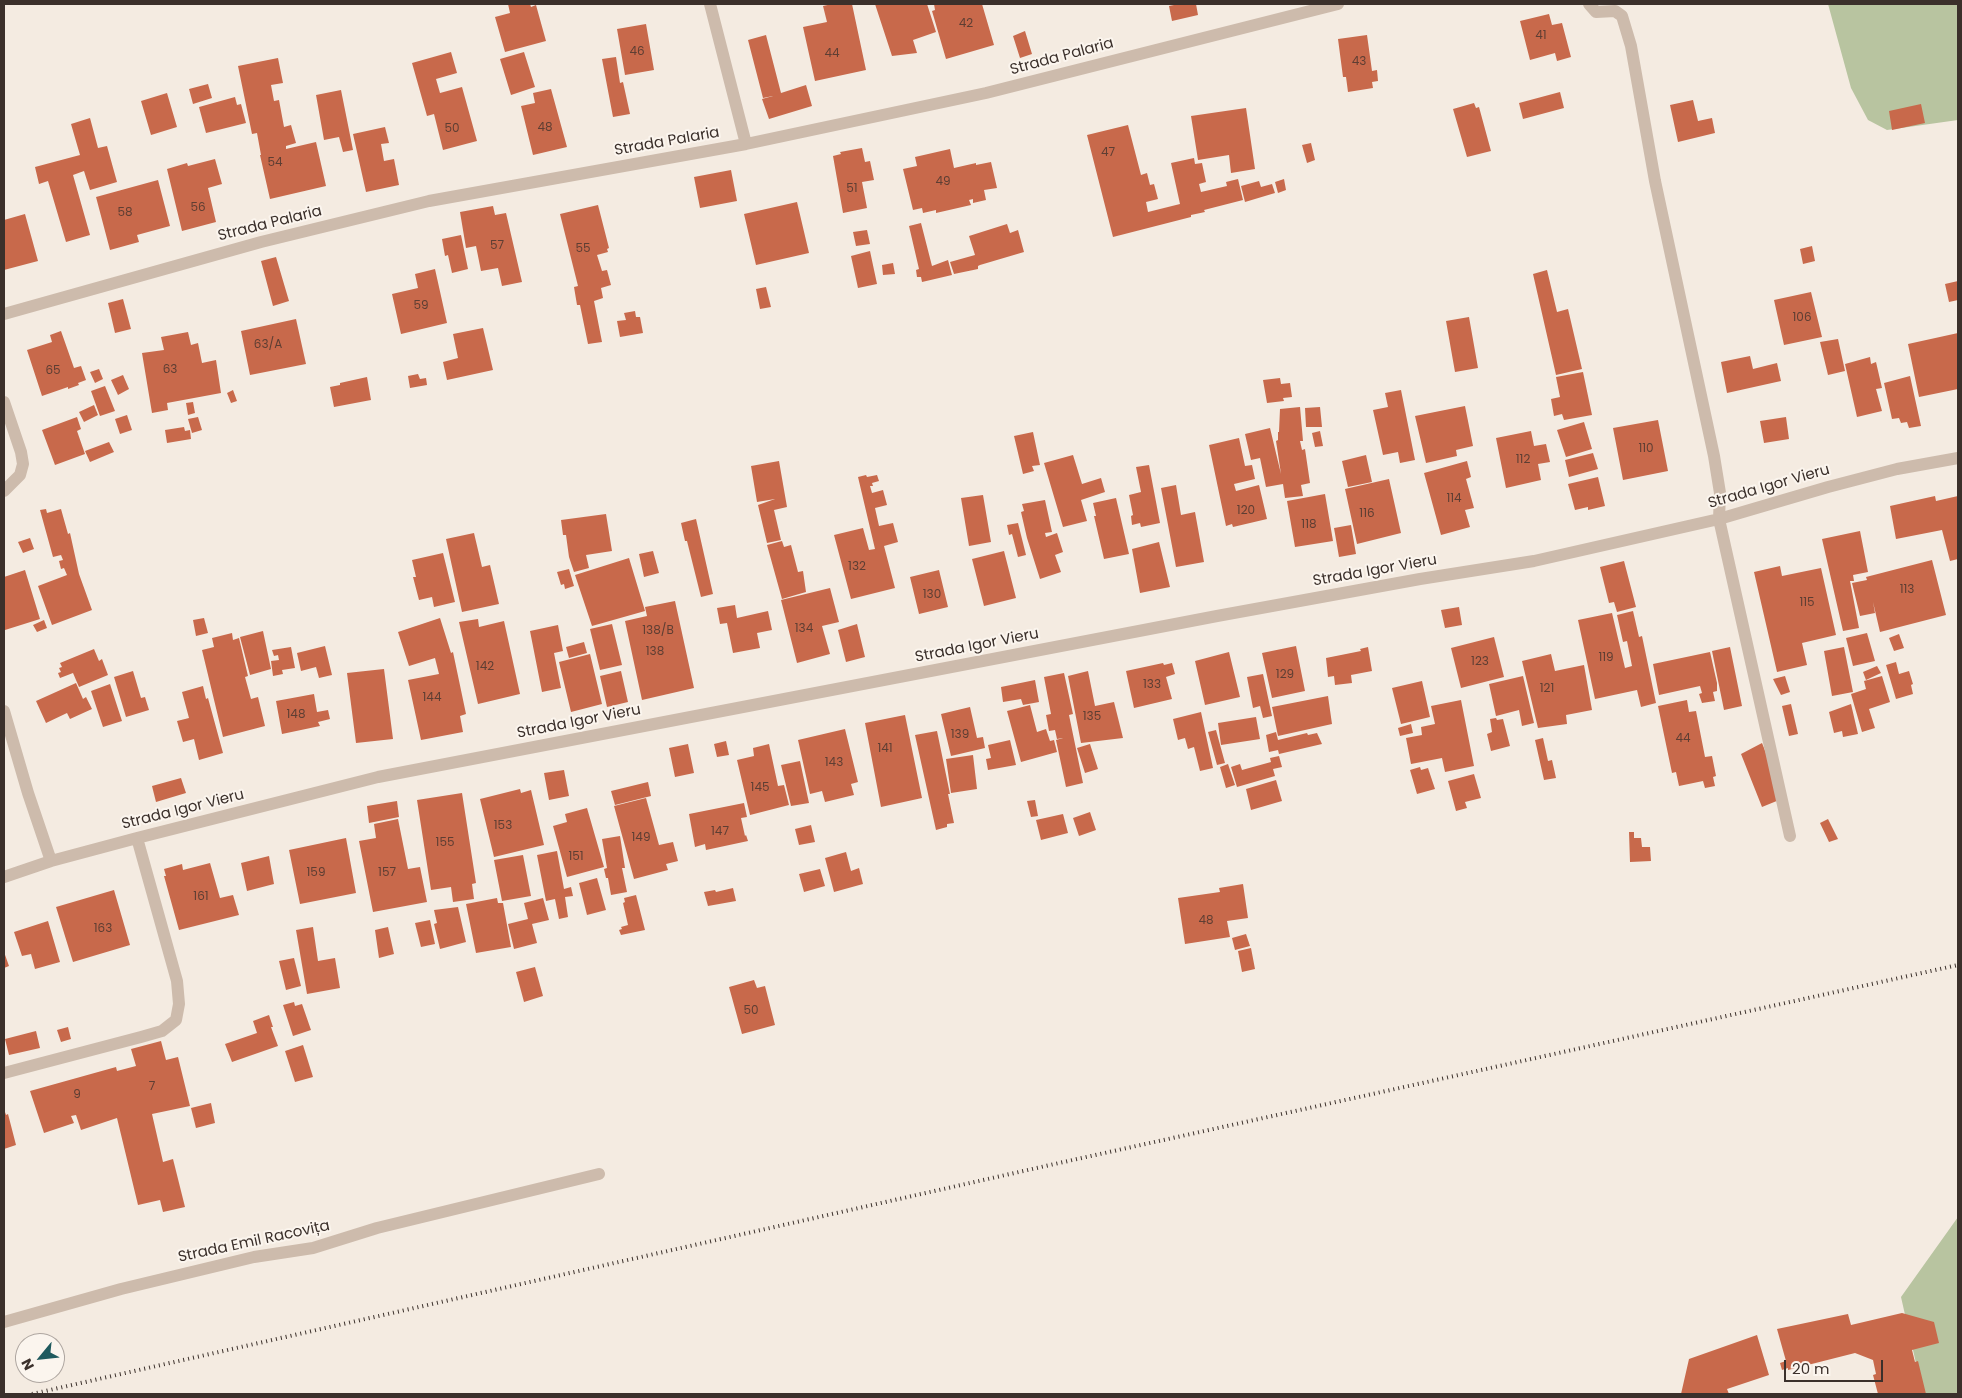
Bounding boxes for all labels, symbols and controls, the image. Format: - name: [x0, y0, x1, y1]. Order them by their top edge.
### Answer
- house number: 42: [959, 17, 973, 31]
- house number: 41: [1535, 29, 1547, 43]
- street label: Strada Palaria: [1008, 35, 1116, 79]
- house number: 46: [629, 45, 645, 59]
- house number: 44: [824, 47, 840, 61]
- house number: 43: [1352, 55, 1366, 69]
- house number: 48: [537, 121, 553, 135]
- house number: 50: [444, 122, 460, 136]
- street label: Strada Palaria: [613, 124, 721, 160]
- house number: 47: [1101, 146, 1115, 160]
- house number: 54: [267, 156, 283, 170]
- house number: 49: [935, 175, 951, 189]
- house number: 51: [846, 182, 858, 196]
- house number: 56: [190, 201, 206, 215]
- street label: Strada Palaria: [216, 202, 324, 246]
- house number: 58: [117, 206, 133, 220]
- house number: 57: [490, 239, 504, 253]
- house number: 55: [575, 242, 591, 256]
- house number: 59: [413, 299, 429, 313]
- house number: 106: [1793, 311, 1811, 325]
- house number: 63/A: [254, 338, 282, 352]
- house number: 63: [163, 363, 177, 377]
- house number: 65: [45, 364, 61, 378]
- house number: 110: [1638, 442, 1654, 456]
- house number: 112: [1516, 453, 1530, 467]
- street label: Strada Igor Vieru: [1706, 461, 1832, 513]
- house number: 114: [1446, 492, 1462, 506]
- house number: 120: [1237, 504, 1255, 518]
- house number: 116: [1359, 507, 1375, 521]
- house number: 118: [1301, 518, 1317, 532]
- street label: Strada Igor Vieru: [1312, 551, 1438, 591]
- house number: 132: [848, 560, 866, 574]
- house number: 113: [1900, 583, 1914, 597]
- house number: 130: [923, 588, 941, 602]
- house number: 115: [1799, 596, 1815, 610]
- house number: 134: [795, 622, 813, 636]
- house number: 138/B: [642, 624, 674, 638]
- street label: Strada Igor Vieru: [914, 625, 1040, 667]
- house number: 138: [646, 645, 664, 659]
- house number: 119: [1598, 651, 1614, 665]
- house number: 123: [1471, 655, 1489, 669]
- house number: 142: [476, 660, 494, 674]
- house number: 129: [1276, 668, 1294, 682]
- house number: 133: [1143, 678, 1161, 692]
- house number: 121: [1540, 682, 1554, 696]
- house number: 144: [423, 691, 441, 705]
- street label: Strada Igor Vieru: [516, 701, 642, 743]
- house number: 148: [287, 708, 305, 722]
- house number: 135: [1083, 710, 1101, 724]
- house number: 139: [951, 728, 969, 742]
- house number: 44: [1675, 732, 1691, 746]
- house number: 141: [877, 742, 893, 756]
- house number: 143: [825, 756, 843, 770]
- house number: 145: [751, 781, 769, 795]
- street label: Strada Igor Vieru: [120, 786, 246, 834]
- house number: 153: [494, 819, 512, 833]
- house number: 147: [711, 825, 729, 839]
- house number: 149: [632, 831, 650, 845]
- house number: 155: [436, 836, 454, 850]
- house number: 151: [568, 850, 584, 864]
- house number: 159: [307, 866, 325, 880]
- house number: 157: [378, 866, 396, 880]
- house number: 161: [193, 890, 209, 904]
- house number: 48: [1198, 914, 1214, 928]
- house number: 163: [94, 922, 112, 936]
- house number: 50: [743, 1004, 759, 1018]
- house number: 7: [149, 1080, 155, 1094]
- house number: 9: [73, 1088, 81, 1102]
- street label: Strada Emil Racovița: [177, 1217, 331, 1267]
- north arrow: [15, 1333, 65, 1383]
- scale bar: [1787, 1350, 1886, 1382]
- text: N: [16, 1355, 39, 1374]
- text: 20 m: [1792, 1358, 1830, 1379]

